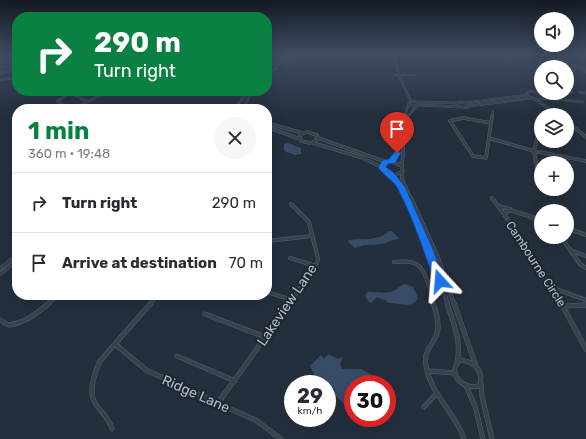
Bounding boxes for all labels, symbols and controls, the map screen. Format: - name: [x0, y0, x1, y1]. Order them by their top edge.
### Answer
- map controls: [534, 12, 574, 244]
- button: sound: [534, 12, 574, 52]
- text: 290 m: [94, 26, 181, 59]
- icon: right: [28, 28, 80, 80]
- text: Turn right: [94, 60, 176, 82]
- button: search: [534, 60, 574, 100]
- button: layers: [534, 108, 574, 148]
- pin: [380, 112, 414, 153]
- text: 1 min: [28, 117, 89, 145]
- button: close: [214, 117, 256, 159]
- icon: arrive: [386, 118, 408, 140]
- text: 360 m · 19:48: [28, 146, 110, 161]
- button: +: [534, 156, 574, 196]
- icon: right: [28, 192, 50, 214]
- text: Turn right: [62, 194, 137, 212]
- text: 290 m: [212, 194, 256, 212]
- button: −: [534, 204, 574, 244]
- street label: Cambourne Circle: [503, 218, 569, 310]
- icon: arrive: [28, 252, 50, 274]
- text: Arrive at destination: [62, 254, 217, 272]
- text: 70 m: [229, 254, 263, 272]
- position arrow: [419, 260, 461, 302]
- street label: Lakeview Lane: [253, 261, 321, 349]
- street label: Ridge Lane: [159, 372, 233, 417]
- speed limit sign: 30: [344, 375, 396, 427]
- text: 29: [297, 384, 323, 408]
- text: km/h: [298, 405, 322, 417]

